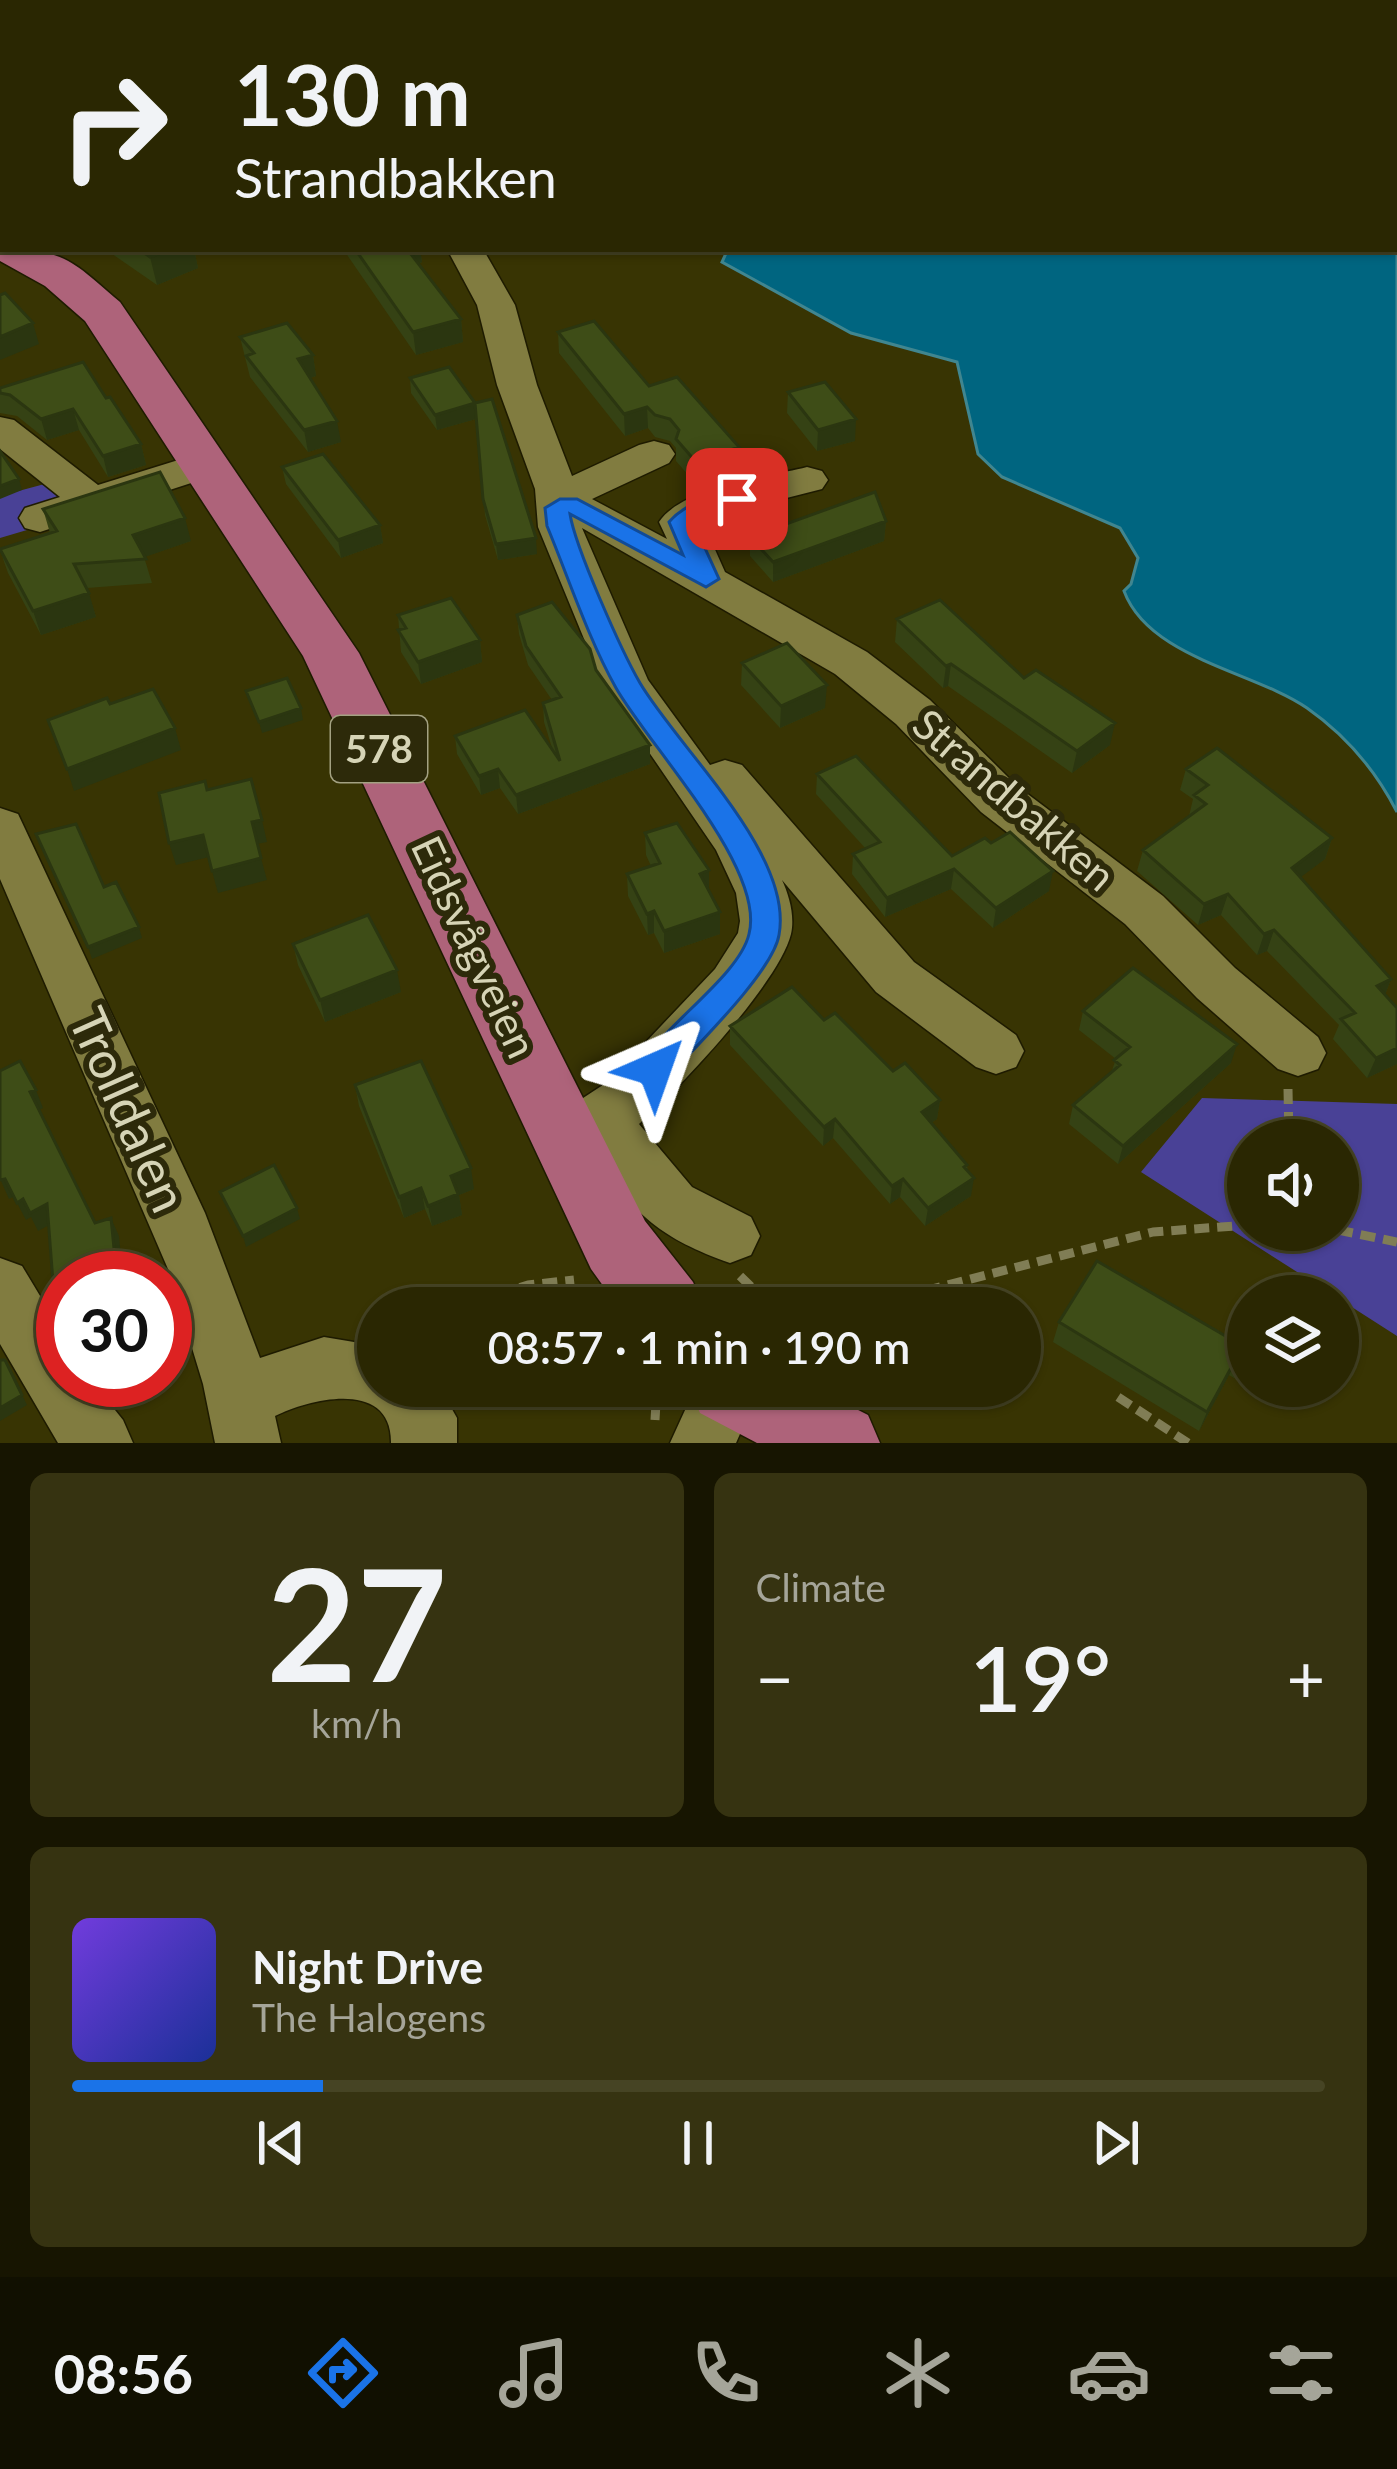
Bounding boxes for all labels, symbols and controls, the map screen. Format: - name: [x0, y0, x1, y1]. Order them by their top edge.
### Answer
- text: 130 m: [234, 43, 471, 144]
- icon: right: [36, 48, 192, 204]
- text: Strandbakken: [234, 145, 557, 210]
- pin: [686, 448, 788, 550]
- icon: arrive: [704, 466, 770, 532]
- street label: Strandbakken: [903, 698, 1126, 901]
- road number: 578: [331, 716, 427, 782]
- street label: Eidsvågveien: [402, 828, 548, 1065]
- street label: Trolldalen: [58, 998, 201, 1221]
- position arrow: [592, 1006, 718, 1132]
- map controls: [1227, 1119, 1359, 1407]
- button: sound: [1227, 1119, 1359, 1251]
- speed limit sign: 30: [36, 1251, 192, 1407]
- button: layers: [1227, 1275, 1359, 1407]
- text: 08:57 · 1 min · 190 m: [488, 1320, 910, 1374]
- text: 27: [266, 1528, 447, 1715]
- text: Climate: [756, 1564, 886, 1610]
- text: 19°: [969, 1623, 1111, 1731]
- text: −: [756, 1638, 794, 1717]
- text: +: [1287, 1638, 1325, 1717]
- text: km/h: [311, 1700, 402, 1746]
- text: Night Drive: [252, 1940, 483, 1994]
- text: The Halogens: [252, 1994, 486, 2040]
- icon: previous: [248, 2110, 314, 2176]
- icon: pause: [665, 2110, 731, 2176]
- icon: next: [1083, 2110, 1149, 2176]
- icon: directions: [301, 2331, 385, 2415]
- icon: music: [492, 2331, 576, 2415]
- icon: phone: [684, 2331, 768, 2415]
- icon: climate: [876, 2331, 960, 2415]
- icon: car: [1067, 2331, 1151, 2415]
- icon: filters: [1259, 2331, 1343, 2415]
- text: 08:56: [54, 2341, 193, 2406]

